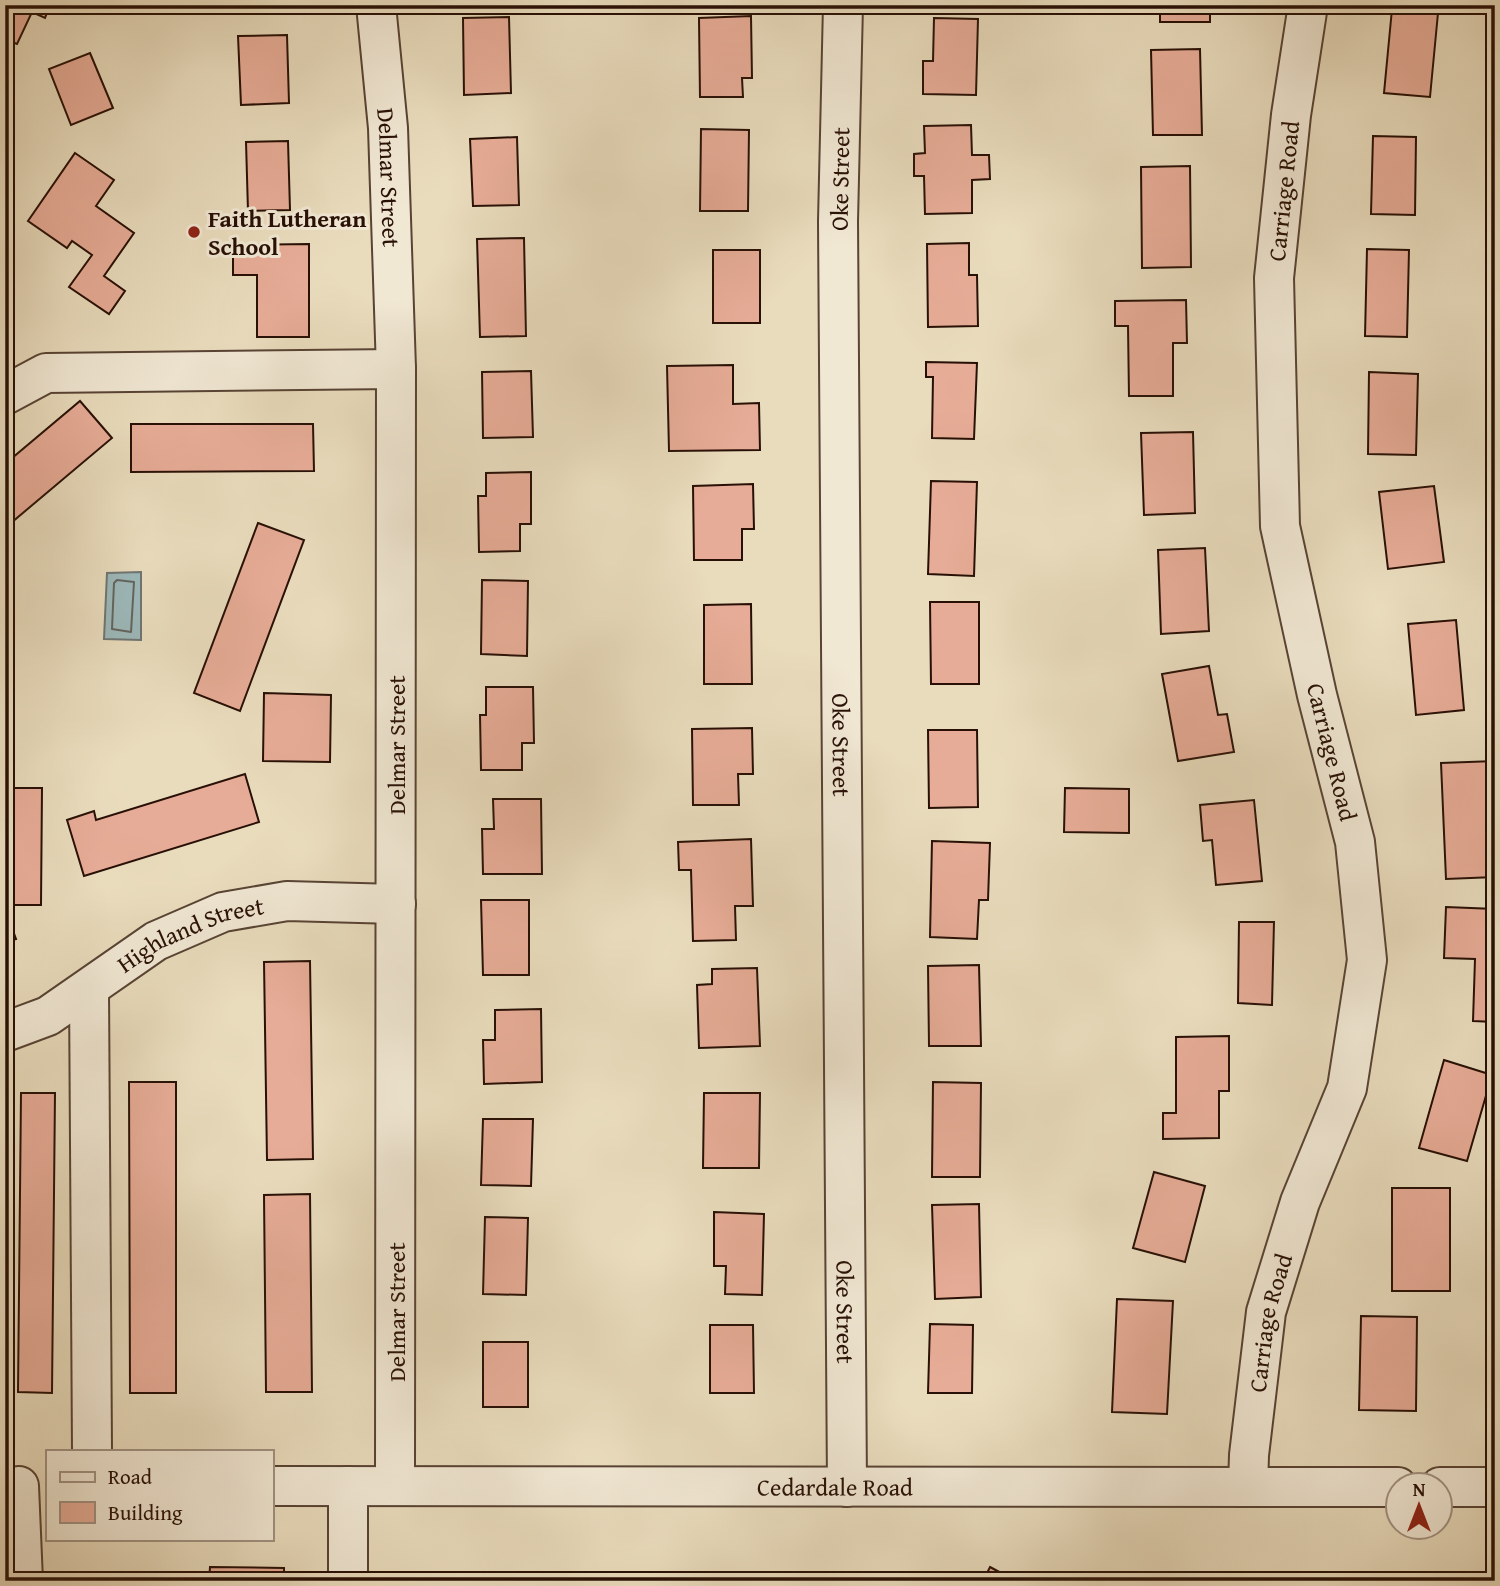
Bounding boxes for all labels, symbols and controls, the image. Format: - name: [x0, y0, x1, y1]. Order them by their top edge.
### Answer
- street label: Delmar Street: [369, 106, 409, 248]
- street label: Carriage Road: [1258, 119, 1308, 263]
- street label: Oke Street: [822, 126, 858, 231]
- place label: Faith Lutheran School: [208, 201, 366, 264]
- marker: Faith Lutheran School: [186, 224, 202, 240]
- street label: Delmar Street: [379, 675, 414, 815]
- street label: Carriage Road: [1298, 679, 1366, 825]
- street label: Oke Street: [824, 693, 860, 797]
- street label: Highland Street: [109, 888, 267, 981]
- street label: Delmar Street: [379, 1242, 414, 1382]
- street label: Carriage Road: [1239, 1249, 1301, 1394]
- street label: Oke Street: [828, 1260, 864, 1364]
- legend: [46, 1450, 273, 1540]
- text: Road: [108, 1461, 153, 1492]
- street label: Cedardale Road: [757, 1469, 913, 1504]
- north arrow: [1384, 1470, 1454, 1540]
- text: N: [1413, 1475, 1426, 1503]
- text: Building: [108, 1497, 183, 1528]

